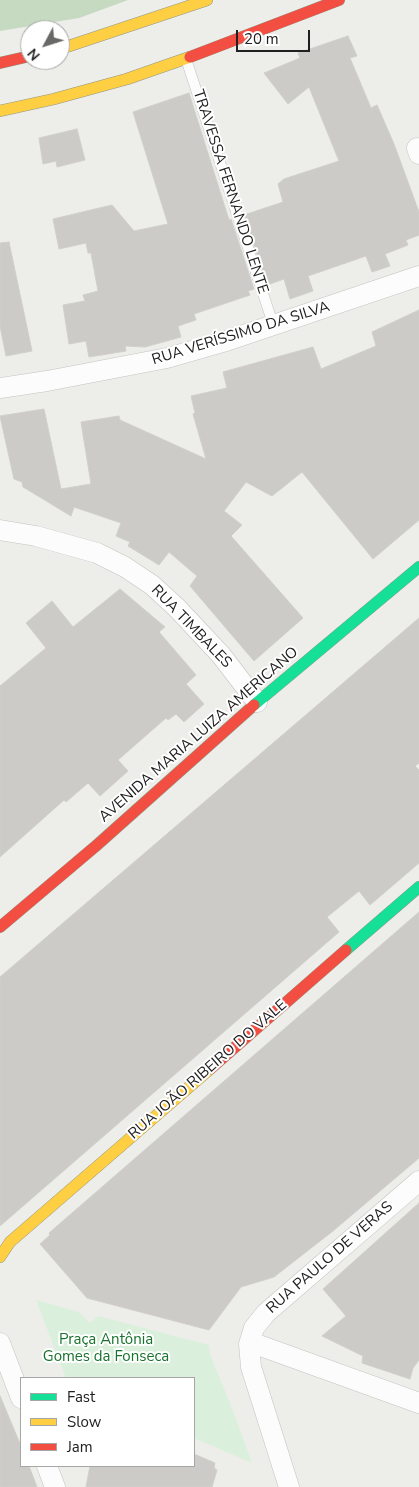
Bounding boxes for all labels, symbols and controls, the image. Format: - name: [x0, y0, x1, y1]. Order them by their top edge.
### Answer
- north arrow: [20, 20, 70, 70]
- scale bar: [239, 20, 313, 52]
- text: 20 m: [244, 29, 279, 49]
- text: N: [23, 44, 45, 64]
- street label: TRAVESSA FERNANDO LENTE: [188, 88, 272, 296]
- street label: RUA VERÍSSIMO DA SILVA: [150, 298, 332, 370]
- street label: RUA TIMBALES: [147, 582, 235, 672]
- street label: AVENIDA MARIA LUIZA AMERICANO: [96, 644, 302, 826]
- street label: RUA JOÃO RIBEIRO DO VALE: [125, 996, 291, 1144]
- street label: RUA PAULO DE VERAS: [263, 1198, 397, 1318]
- park label: Praça Antônia Gomes da Fonseca: [43, 1331, 169, 1366]
- legend: [20, 1377, 195, 1467]
- text: Fast: [67, 1387, 95, 1407]
- text: Slow: [67, 1412, 101, 1432]
- text: Jam: [67, 1437, 93, 1457]

